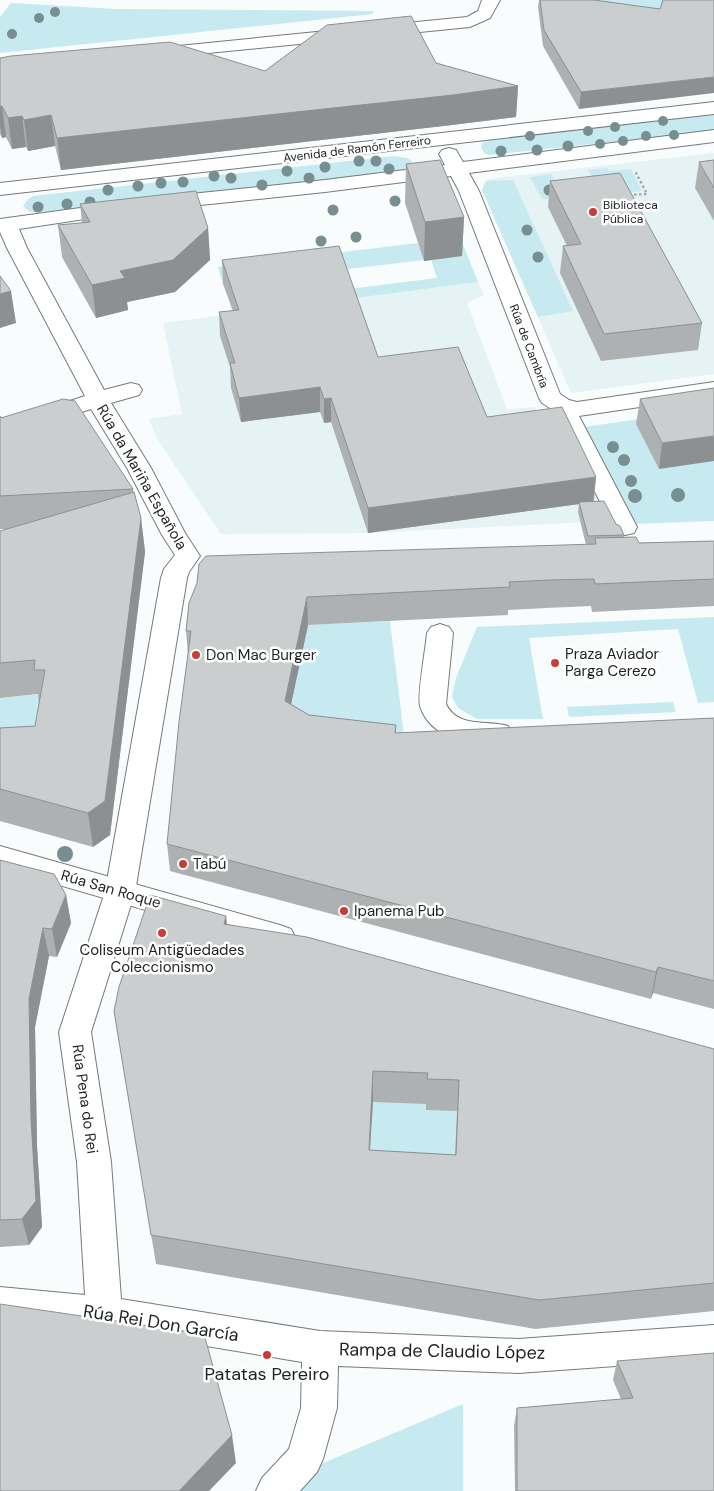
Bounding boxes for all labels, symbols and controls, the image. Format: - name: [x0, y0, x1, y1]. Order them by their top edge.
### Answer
- street label: Avenida de Ramón Ferreiro: [282, 132, 432, 166]
- place label: Biblioteca Pública: [603, 197, 658, 227]
- marker: Biblioteca Pública: [587, 206, 599, 218]
- street label: Rúa de Cambría: [506, 302, 552, 390]
- street label: Rúa da Mariña Española: [92, 401, 192, 553]
- place label: Praza Aviador Parga Cerezo: [565, 644, 660, 681]
- place label: Don Mac Burger: [206, 645, 317, 665]
- marker: Don Mac Burger: [190, 649, 202, 661]
- marker: Praza Aviador Parga Cerezo: [549, 657, 561, 669]
- place label: Tabú: [193, 854, 226, 874]
- marker: Tabú: [177, 858, 189, 870]
- street label: Rúa San Roque: [59, 865, 163, 913]
- place label: Ipanema Pub: [354, 901, 444, 921]
- marker: Ipanema Pub: [338, 905, 350, 917]
- marker: Coliseum Antigüedades Coleccionismo: [156, 927, 168, 939]
- place label: Coliseum Antigüedades Coleccionismo: [79, 940, 245, 977]
- street label: Rúa Pena do Rei: [67, 1043, 103, 1155]
- street label: Rúa Rei Don García: [82, 1299, 240, 1347]
- street label: Rampa de Claudio López: [339, 1337, 545, 1365]
- marker: Patatas Pereiro: [261, 1349, 273, 1361]
- place label: Patatas Pereiro: [205, 1362, 329, 1386]

